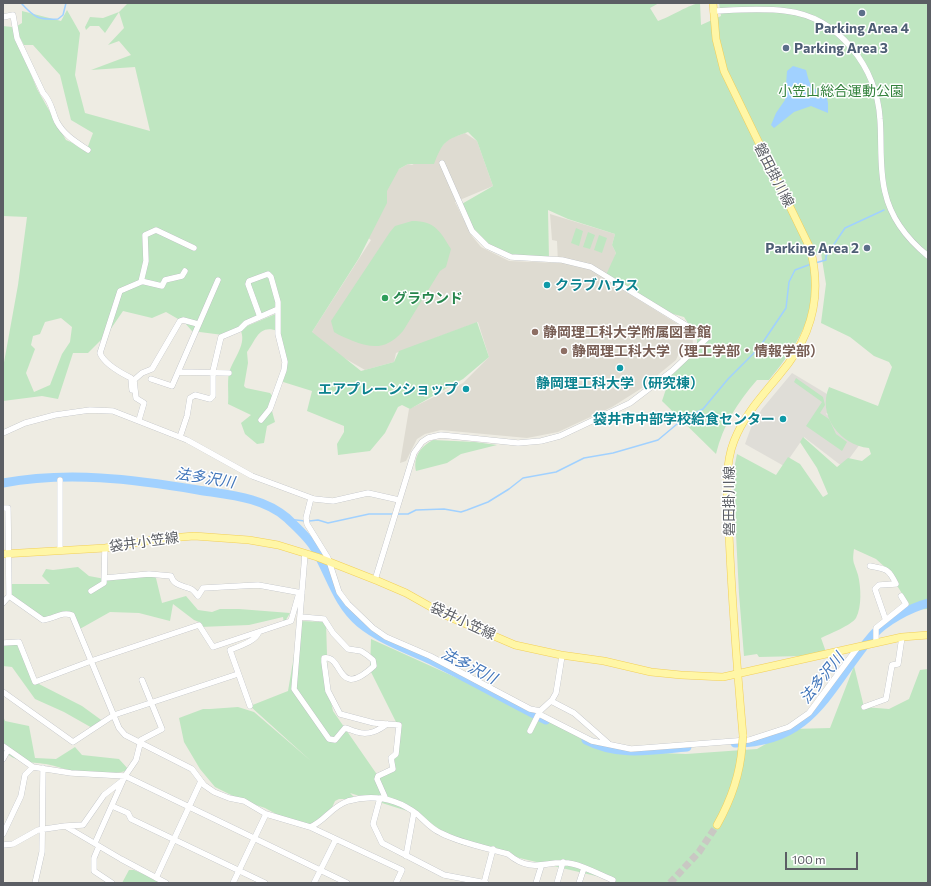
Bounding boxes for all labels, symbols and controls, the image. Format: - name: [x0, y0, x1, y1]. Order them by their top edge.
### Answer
- marker: Parking Area 4: [857, 8, 867, 18]
- place label: Parking Area 4: [815, 20, 909, 36]
- place label: Parking Area 3: [794, 40, 888, 56]
- marker: Parking Area 3: [781, 43, 791, 53]
- park label: 小笠山総合運動公園: [778, 83, 904, 99]
- street label: 磐田掛川線: [751, 140, 797, 210]
- place label: Parking Area 2: [765, 240, 859, 256]
- marker: Parking Area 2: [862, 243, 872, 253]
- place label: クラブハウス: [555, 277, 639, 293]
- marker: クラブハウス: [542, 280, 552, 290]
- place label: グラウンド: [393, 290, 463, 306]
- marker: グラウンド: [380, 293, 390, 303]
- place label: 静岡理工科大学附属図書館: [543, 324, 711, 340]
- marker: 静岡理工科大学附属図書館: [530, 327, 540, 337]
- place label: 静岡理工科大学（理工学部・情報学部）: [572, 343, 824, 359]
- marker: 静岡理工科大学（理工学部・情報学部）: [559, 346, 569, 356]
- marker: 静岡理工科大学（研究棟）: [615, 363, 625, 373]
- place label: 静岡理工科大学（研究棟）: [536, 375, 704, 391]
- place label: エアプレーンショップ: [318, 381, 458, 397]
- marker: エアプレーンショップ: [461, 384, 471, 394]
- place label: 袋井市中部学校給食センター: [593, 411, 775, 427]
- marker: 袋井市中部学校給食センター: [778, 414, 788, 424]
- water label: 法多沢川: [174, 464, 236, 492]
- street label: 磐田掛川線: [721, 466, 737, 536]
- street label: 袋井小笠線: [108, 529, 180, 555]
- street label: 袋井小笠線: [428, 599, 498, 643]
- water label: 法多沢川: [438, 644, 500, 688]
- water label: 法多沢川: [796, 649, 848, 707]
- scale bar: [787, 844, 860, 870]
- text: 100 m: [792, 852, 826, 866]

